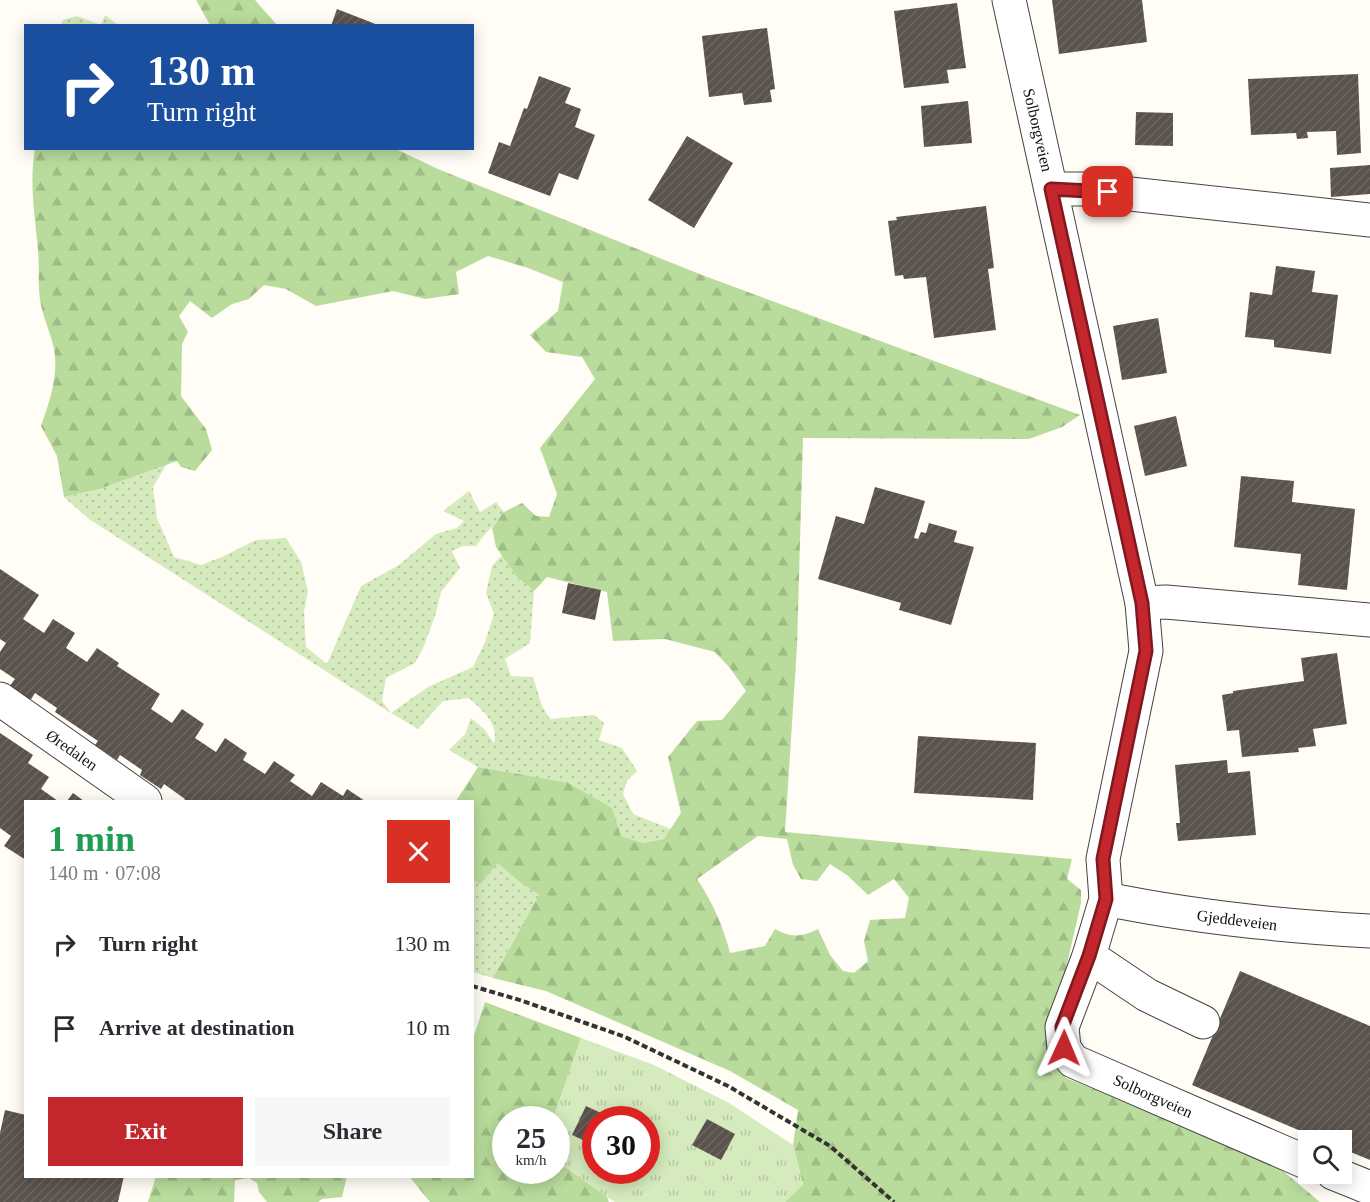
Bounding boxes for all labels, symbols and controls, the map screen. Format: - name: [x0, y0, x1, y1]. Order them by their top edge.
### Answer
- icon: right: [48, 48, 126, 126]
- text: 130 m: [147, 48, 256, 94]
- street label: Solborgveien: [1019, 87, 1056, 174]
- text: Turn right: [147, 97, 256, 127]
- pin: [1082, 166, 1133, 217]
- icon: arrive: [1091, 175, 1124, 208]
- street label: Øredalen: [43, 726, 101, 774]
- text: 1 min: [48, 819, 135, 859]
- button: close: [387, 820, 450, 883]
- text: 140 m · 07:08: [48, 862, 161, 884]
- street label: Gjeddeveien: [1196, 907, 1278, 934]
- icon: right: [48, 928, 81, 961]
- text: Turn right: [99, 931, 198, 956]
- text: 130 m: [394, 931, 450, 956]
- icon: arrive: [48, 1012, 81, 1045]
- text: Arrive at destination: [99, 1015, 295, 1040]
- text: 10 m: [405, 1015, 450, 1040]
- position arrow: [1032, 1016, 1096, 1080]
- street label: Solborgveien: [1110, 1071, 1195, 1122]
- button: Exit: [48, 1097, 243, 1166]
- button: Share: [255, 1097, 450, 1166]
- speed limit sign: 30: [582, 1106, 660, 1184]
- text: 25: [516, 1121, 546, 1154]
- map controls: [1298, 1130, 1352, 1184]
- button: search: [1298, 1130, 1352, 1184]
- text: km/h: [516, 1152, 546, 1168]

